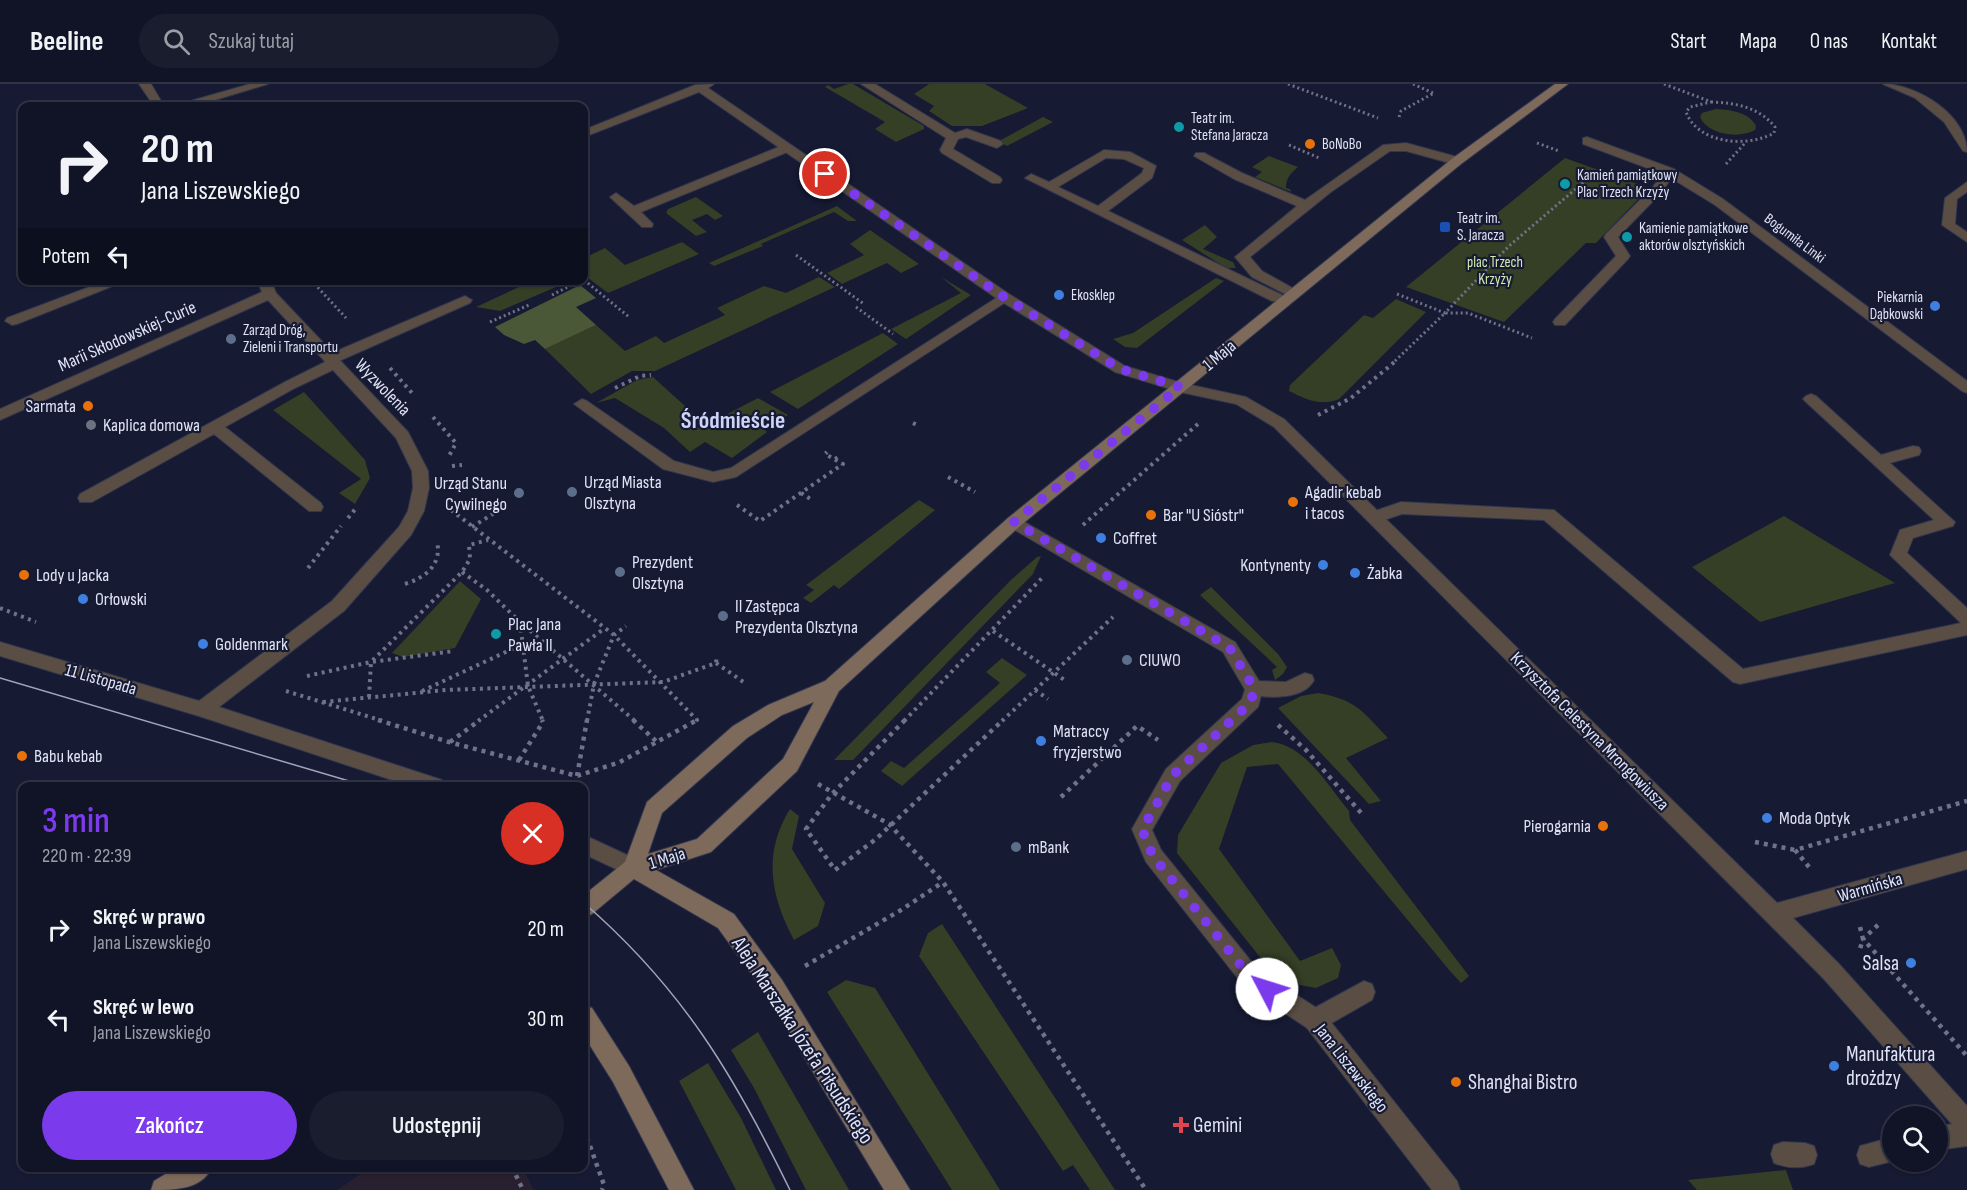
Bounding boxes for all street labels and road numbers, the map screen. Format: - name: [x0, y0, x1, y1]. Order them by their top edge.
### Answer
- street label: Bogumiła Linki: [1760, 209, 1829, 268]
- street label: Marii Skłodowskiej-Curie: [55, 297, 199, 376]
- street label: 1 Maja: [1198, 335, 1240, 375]
- street label: Wyzwolenia: [350, 354, 415, 420]
- street label: Krzysztofa Celestyna Mrongowiusza: [1506, 648, 1673, 815]
- street label: 11 Listopada: [63, 659, 139, 700]
- street label: 1 Maja: [646, 843, 688, 874]
- street label: Warmińska: [1835, 868, 1905, 907]
- street label: Aleja Marszałka Józefa Piłsudskiego: [726, 931, 879, 1148]
- street label: Jana Liszewskiego: [1310, 1019, 1393, 1117]

